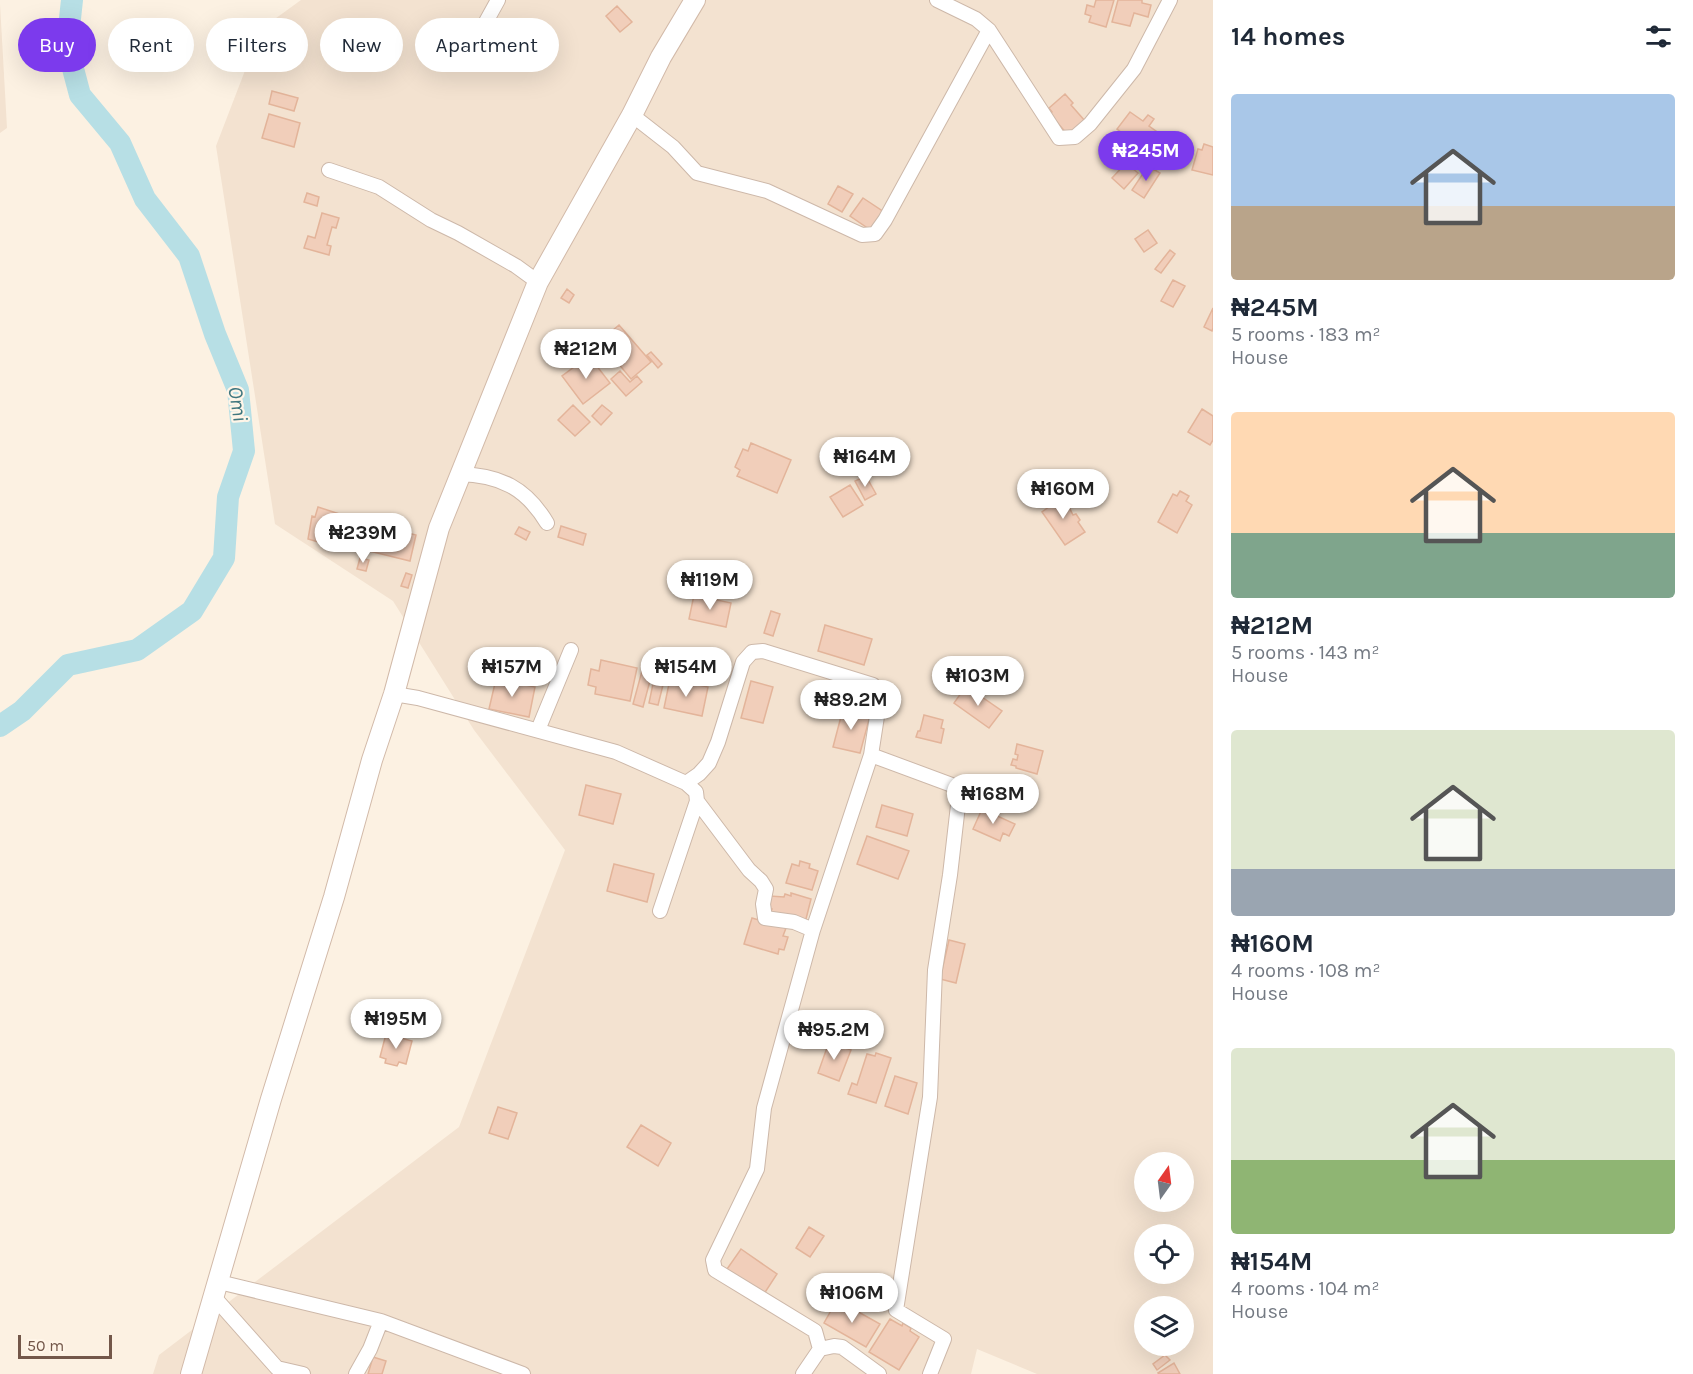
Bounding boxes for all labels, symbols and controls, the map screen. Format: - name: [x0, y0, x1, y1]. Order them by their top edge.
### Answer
- chip: Buy: [18, 18, 96, 72]
- chip: Rent: [108, 18, 194, 72]
- chip: Filters: [206, 18, 308, 72]
- chip: New: [320, 18, 403, 72]
- chip: Apartment: [415, 18, 559, 72]
- icon: filters: [1642, 20, 1675, 53]
- text: 14 homes: [1231, 21, 1345, 52]
- pin: ₦245M: [1104, 131, 1188, 182]
- icon: home: [1399, 133, 1507, 241]
- text: ₦245M: [1112, 139, 1180, 162]
- text: ₦245M: [1231, 292, 1319, 323]
- text: 5 rooms · 183 m²: [1231, 323, 1381, 346]
- pin: ₦212M: [544, 329, 628, 380]
- text: ₦212M: [554, 337, 618, 360]
- text: House: [1231, 346, 1288, 369]
- water label: Omi: [223, 385, 253, 424]
- pin: ₦164M: [823, 437, 907, 488]
- text: ₦164M: [833, 445, 897, 468]
- icon: home: [1399, 451, 1507, 559]
- pin: ₦160M: [1021, 469, 1105, 520]
- text: ₦160M: [1031, 477, 1095, 500]
- pin: ₦239M: [321, 513, 405, 564]
- text: ₦239M: [329, 521, 397, 544]
- pin: ₦119M: [668, 560, 752, 611]
- text: ₦119M: [681, 568, 739, 591]
- text: ₦212M: [1231, 610, 1313, 641]
- text: 5 rooms · 143 m²: [1231, 641, 1380, 664]
- pin: ₦157M: [470, 647, 554, 698]
- pin: ₦154M: [644, 647, 728, 698]
- text: ₦157M: [482, 655, 542, 678]
- text: ₦154M: [655, 655, 717, 678]
- pin: ₦103M: [936, 656, 1020, 707]
- text: ₦103M: [946, 664, 1010, 687]
- text: House: [1231, 664, 1288, 687]
- pin: ₦89.2M: [802, 680, 900, 731]
- text: ₦89.2M: [814, 688, 888, 711]
- icon: home: [1399, 769, 1507, 877]
- pin: ₦168M: [951, 774, 1035, 825]
- text: ₦168M: [961, 782, 1025, 805]
- text: ₦160M: [1231, 928, 1314, 959]
- text: 4 rooms · 108 m²: [1231, 959, 1381, 982]
- text: House: [1231, 982, 1288, 1005]
- pin: ₦195M: [354, 999, 438, 1050]
- text: ₦195M: [365, 1007, 427, 1030]
- pin: ₦95.2M: [785, 1010, 883, 1061]
- text: ₦95.2M: [798, 1018, 870, 1041]
- icon: home: [1399, 1087, 1507, 1195]
- north arrow: [1134, 1152, 1194, 1212]
- map controls: [1134, 1152, 1194, 1356]
- button: locate: [1134, 1224, 1194, 1284]
- text: ₦154M: [1231, 1246, 1312, 1277]
- pin: ₦106M: [810, 1273, 894, 1324]
- text: 4 rooms · 104 m²: [1231, 1277, 1379, 1300]
- text: ₦106M: [820, 1281, 884, 1304]
- button: layers: [1134, 1296, 1194, 1356]
- text: House: [1231, 1300, 1288, 1323]
- scale bar: [18, 1332, 112, 1360]
- text: 50 m: [27, 1336, 64, 1355]

